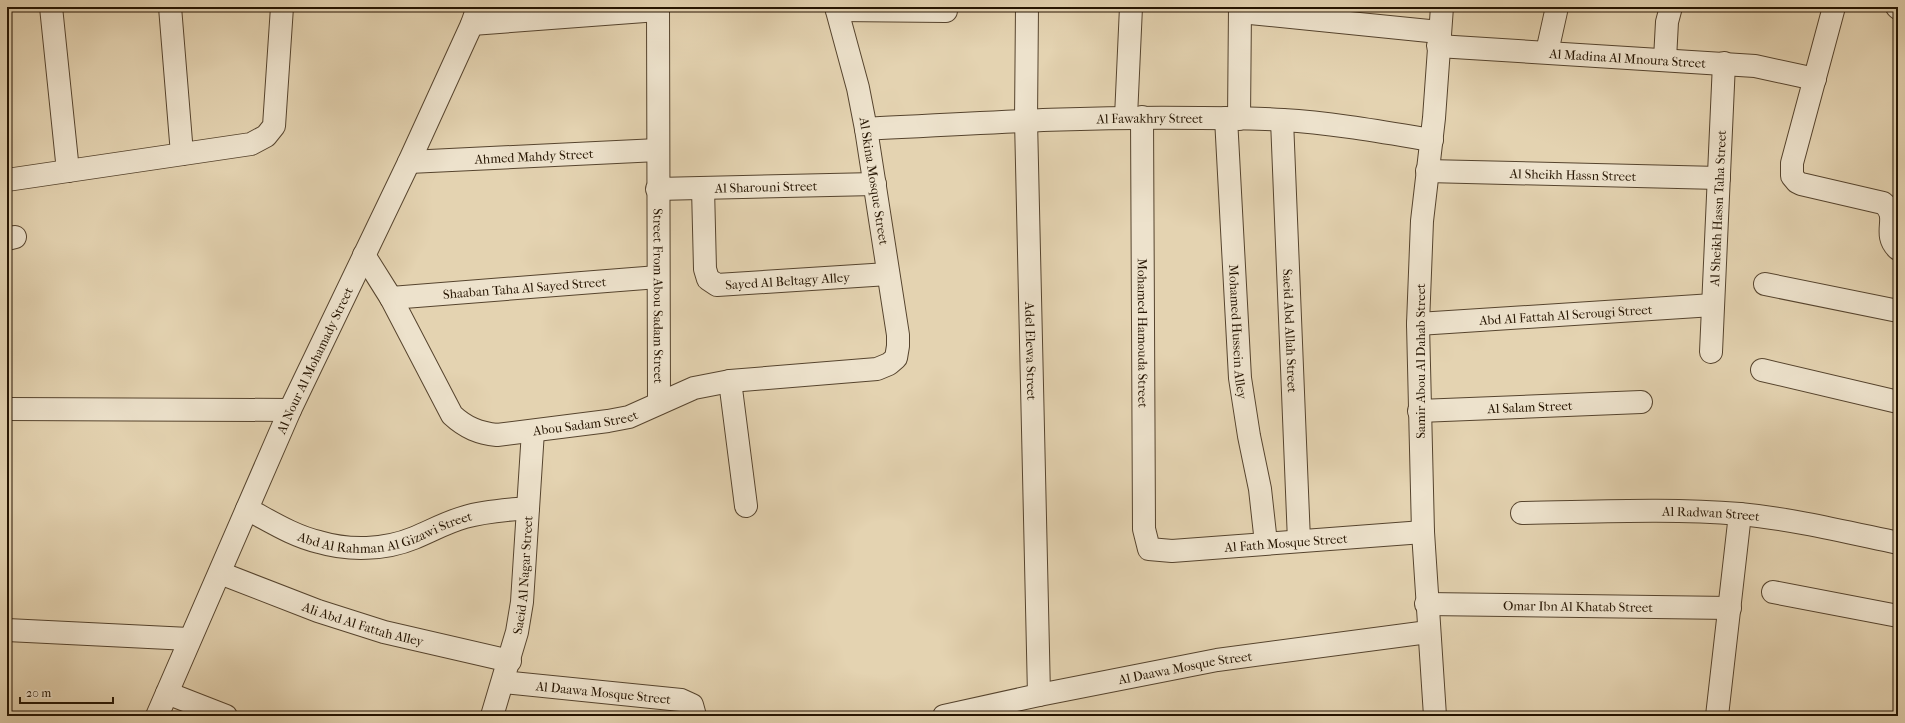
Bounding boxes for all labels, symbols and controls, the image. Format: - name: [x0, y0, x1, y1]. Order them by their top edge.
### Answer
- street label: Al Madina Al Mnoura Street: [1548, 45, 1707, 70]
- street label: Al Fawakhry Street: [1095, 110, 1204, 126]
- street label: Al Skina Mosque Street: [856, 115, 892, 246]
- street label: Al Sheikh Hassn Taha Street: [1706, 129, 1728, 288]
- street label: Ahmed Mahdy Street: [473, 146, 594, 166]
- street label: Al Sheikh Hassn Street: [1509, 165, 1637, 184]
- street label: Al Sharouni Street: [713, 178, 818, 195]
- street label: Street From Abou Sadam Street: [651, 208, 666, 384]
- street label: Mohamed Hamouda Street: [1135, 258, 1151, 408]
- street label: Mohamed Hussein Alley: [1226, 264, 1251, 401]
- street label: Sayed Al Beltagy Alley: [725, 269, 851, 292]
- street label: Saeid Abd Allah Street: [1281, 269, 1301, 393]
- street label: Shaaban Taha Al Sayed Street: [442, 274, 607, 301]
- street label: Samir Abou Al Dahab Street: [1413, 283, 1428, 439]
- street label: Al Nour Al Mohamady Street: [273, 284, 356, 437]
- street label: Adel Elewa Street: [1023, 300, 1040, 401]
- street label: Abd Al Fattah Al Serougi Street: [1478, 301, 1653, 328]
- street label: Al Salam Street: [1486, 397, 1573, 416]
- street label: Abou Sadam Street: [531, 406, 640, 438]
- street label: Al Radwan Street: [1661, 503, 1761, 524]
- street label: Abd Al Rahman Al Gizawi Street: [295, 508, 474, 556]
- street label: Saeid Al Nagar Street: [509, 515, 535, 635]
- street label: Al Fath Mosque Street: [1223, 530, 1348, 555]
- street label: Ali Abd Al Fattah Alley: [299, 598, 426, 649]
- street label: Omar Ibn Al Khatab Street: [1503, 598, 1653, 614]
- street label: Al Daawa Mosque Street: [1116, 648, 1253, 687]
- street label: Al Daawa Mosque Street: [534, 678, 672, 706]
- scale bar: [20, 679, 113, 705]
- text: 20 m: [26, 686, 51, 700]

